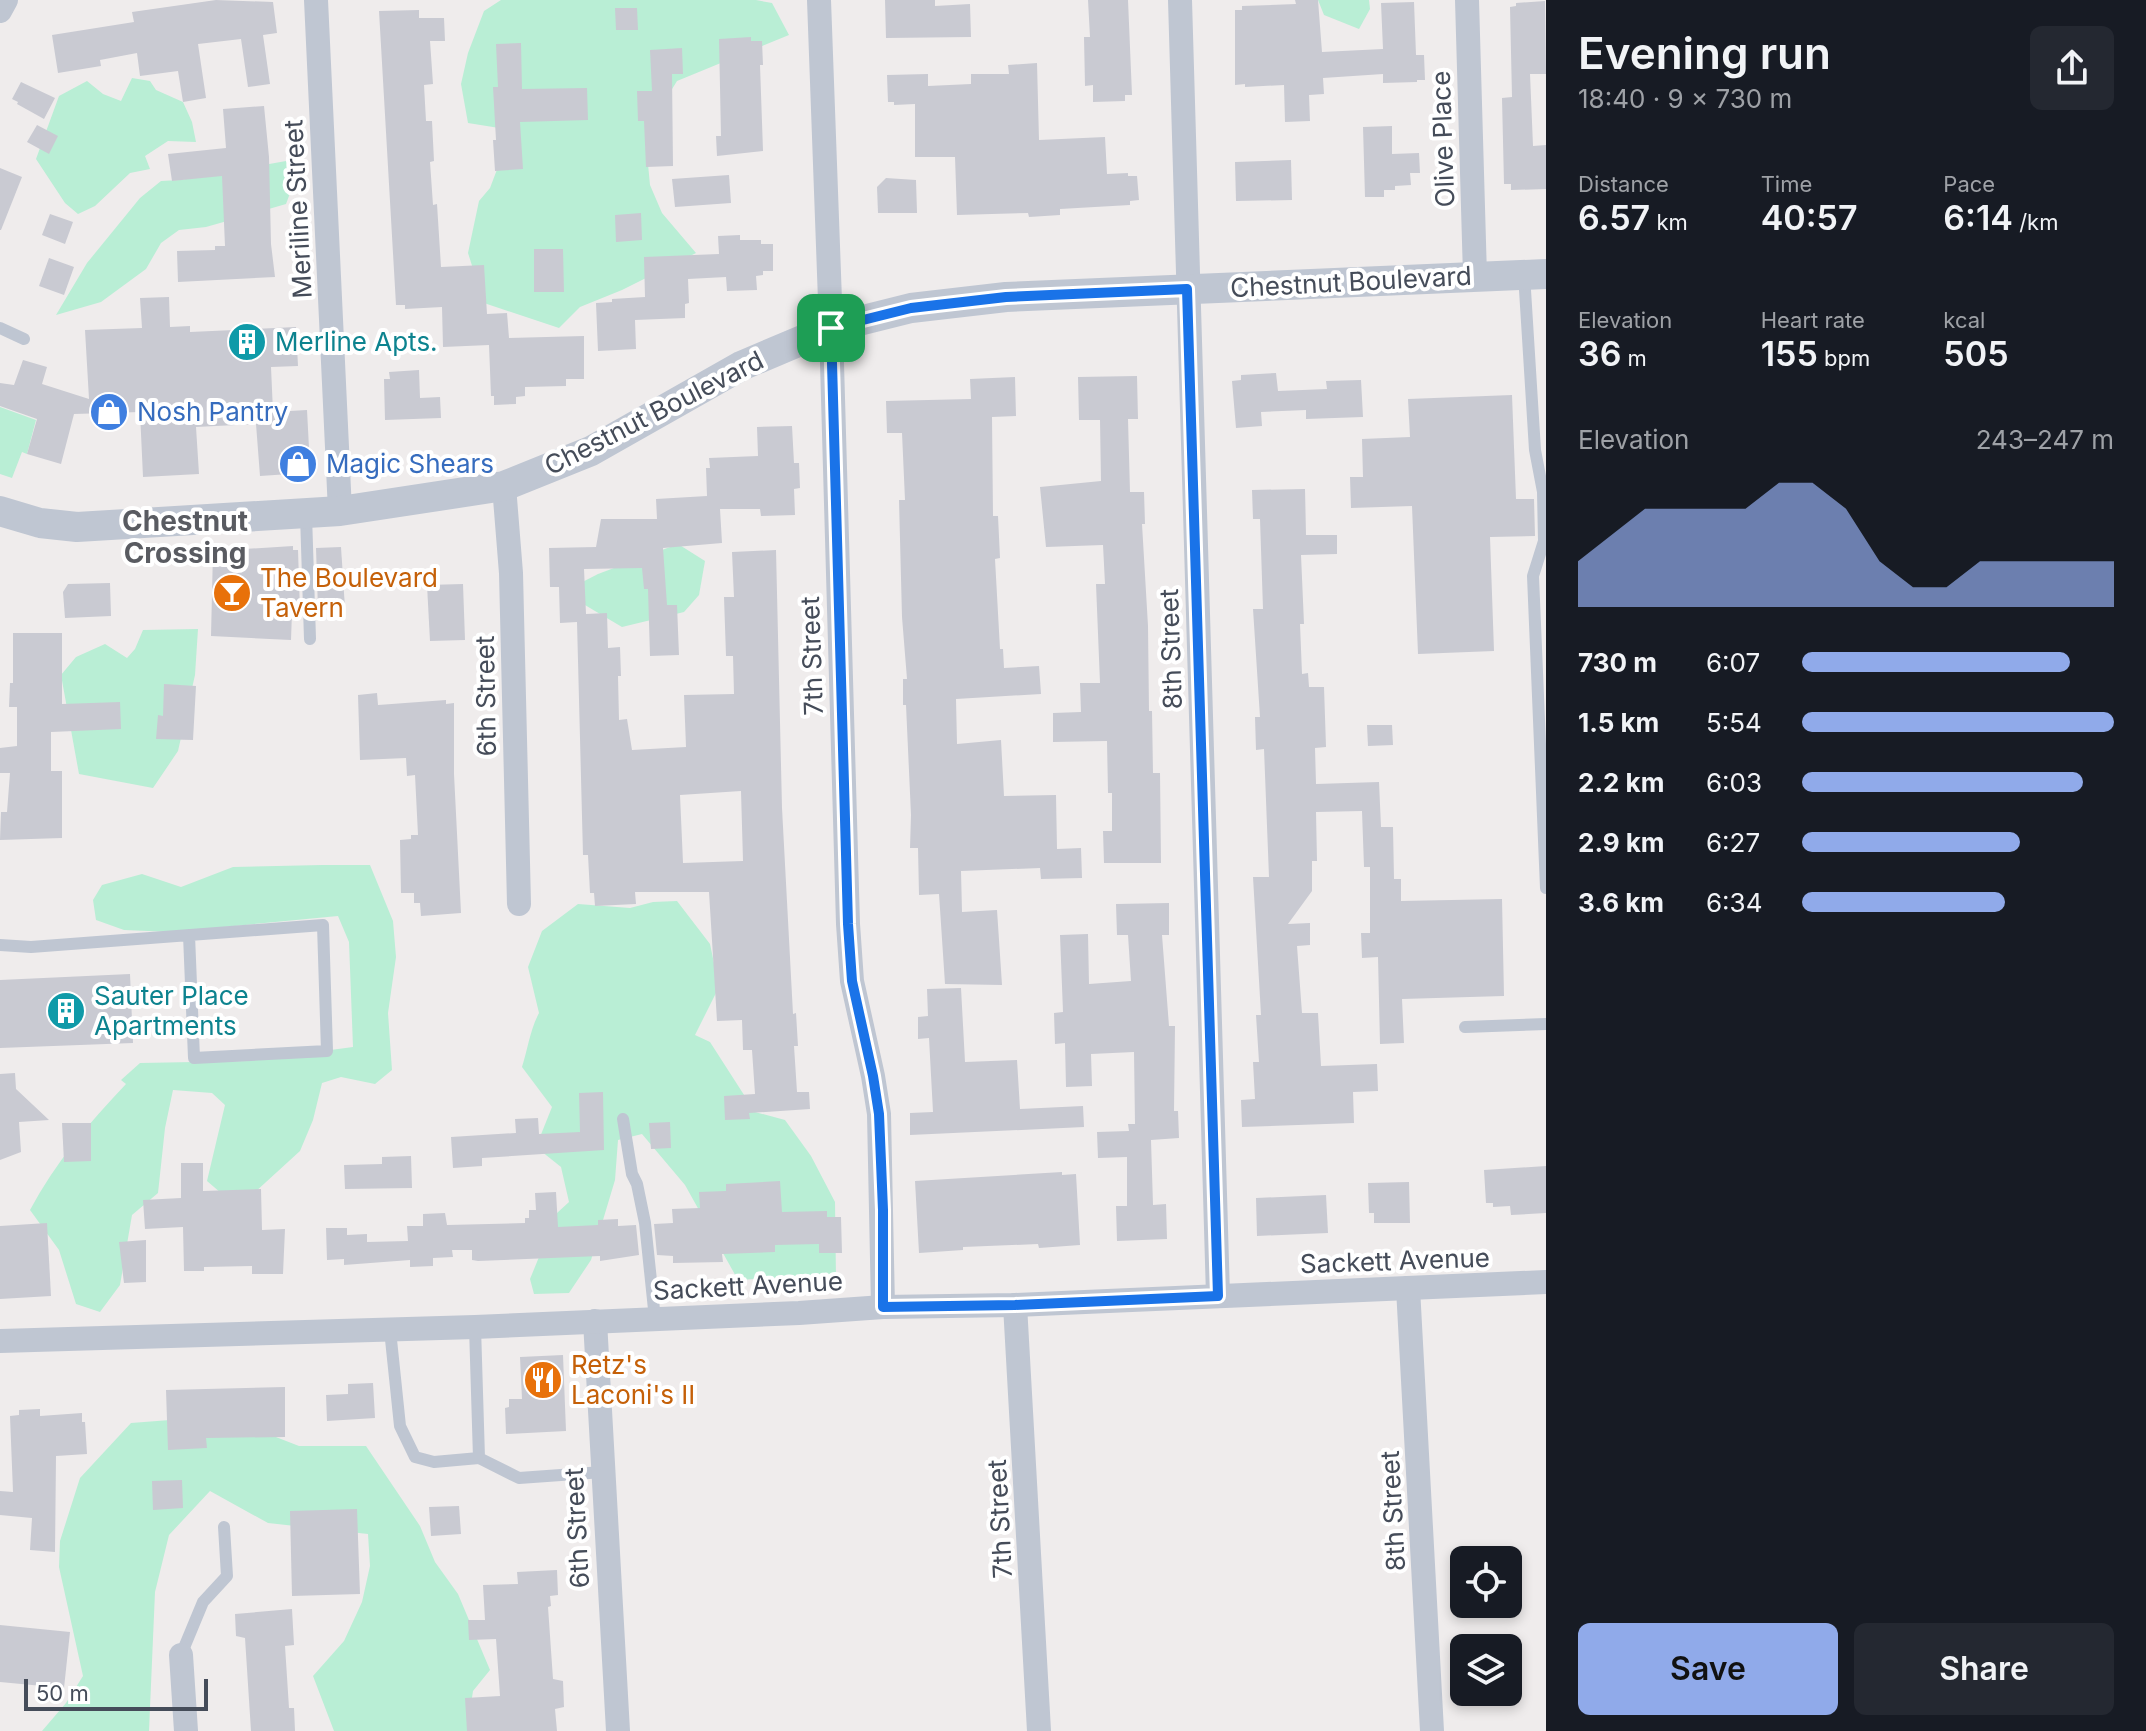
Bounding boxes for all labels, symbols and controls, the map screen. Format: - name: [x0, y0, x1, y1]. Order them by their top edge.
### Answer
- text: Evening run: [1578, 26, 1831, 80]
- button: share: [2030, 26, 2114, 110]
- street label: Olive Place: [1425, 70, 1460, 208]
- text: 18:40 · 9 × 730 m: [1578, 83, 1792, 114]
- street label: Meriline Street: [277, 119, 318, 299]
- text: Distance: [1578, 171, 1669, 197]
- text: Time: [1761, 171, 1812, 197]
- text: Pace: [1943, 171, 1995, 197]
- text: 6.57: [1578, 197, 1650, 238]
- text: 40:57: [1761, 197, 1858, 238]
- text: 6:14: [1943, 197, 2013, 238]
- text: km: [1650, 209, 1688, 235]
- text: /km: [2013, 209, 2058, 235]
- street label: Chestnut Boulevard: [1230, 260, 1472, 303]
- pin: [797, 294, 865, 362]
- icon: arrive: [809, 306, 853, 350]
- text: Elevation: [1578, 307, 1672, 333]
- text: Heart rate: [1761, 307, 1865, 333]
- text: kcal: [1943, 307, 1985, 333]
- building icon: Merline Apts.: [226, 321, 268, 363]
- place label: Merline Apts.: [275, 326, 438, 357]
- text: 36: [1578, 333, 1621, 374]
- text: 155: [1761, 333, 1818, 374]
- text: 505: [1943, 333, 2009, 374]
- street label: Chestnut Boulevard: [539, 344, 768, 481]
- text: m: [1621, 345, 1647, 371]
- text: bpm: [1818, 345, 1870, 371]
- shop icon: Nosh Pantry: [88, 391, 130, 433]
- place label: Nosh Pantry: [137, 396, 288, 427]
- text: Elevation: [1578, 424, 1689, 455]
- text: 243–247 m: [1976, 424, 2114, 455]
- shop icon: Magic Shears: [277, 443, 319, 485]
- place label: Magic Shears: [326, 448, 494, 479]
- district label: Chestnut Crossing: [122, 504, 248, 570]
- place label: The Boulevard Tavern: [260, 562, 438, 623]
- bar icon: The Boulevard Tavern: [211, 572, 253, 614]
- street label: 8th Street: [1153, 588, 1188, 710]
- street label: 7th Street: [794, 596, 829, 716]
- street label: 6th Street: [469, 635, 502, 757]
- text: 730 m: [1578, 647, 1657, 678]
- text: 6:07: [1706, 647, 1760, 678]
- text: 1.5 km: [1578, 707, 1659, 738]
- text: 5:54: [1706, 707, 1762, 738]
- text: 2.2 km: [1578, 767, 1664, 798]
- text: 6:03: [1706, 767, 1762, 798]
- text: 2.9 km: [1578, 827, 1665, 858]
- text: 6:27: [1706, 827, 1760, 858]
- text: 3.6 km: [1578, 887, 1664, 918]
- text: 6:34: [1706, 887, 1762, 918]
- place label: Sauter Place Apartments: [94, 980, 249, 1041]
- building icon: Sauter Place Apartments: [45, 990, 87, 1032]
- street label: Sackett Avenue: [1299, 1242, 1490, 1279]
- street label: Sackett Avenue: [652, 1265, 844, 1306]
- place label: Retz's Laconi's II: [571, 1349, 695, 1410]
- restaurant icon: Retz's Laconi's II: [522, 1359, 564, 1401]
- street label: 8th Street: [1374, 1450, 1411, 1572]
- street label: 7th Street: [981, 1459, 1018, 1579]
- street label: 6th Street: [558, 1467, 595, 1589]
- map controls: [1450, 1546, 1522, 1706]
- button: locate: [1450, 1546, 1522, 1618]
- button: Save: [1578, 1623, 1838, 1715]
- button: Share: [1854, 1623, 2114, 1715]
- button: layers: [1450, 1634, 1522, 1706]
- scale bar: [24, 1675, 208, 1711]
- text: 50 m: [36, 1680, 89, 1706]

